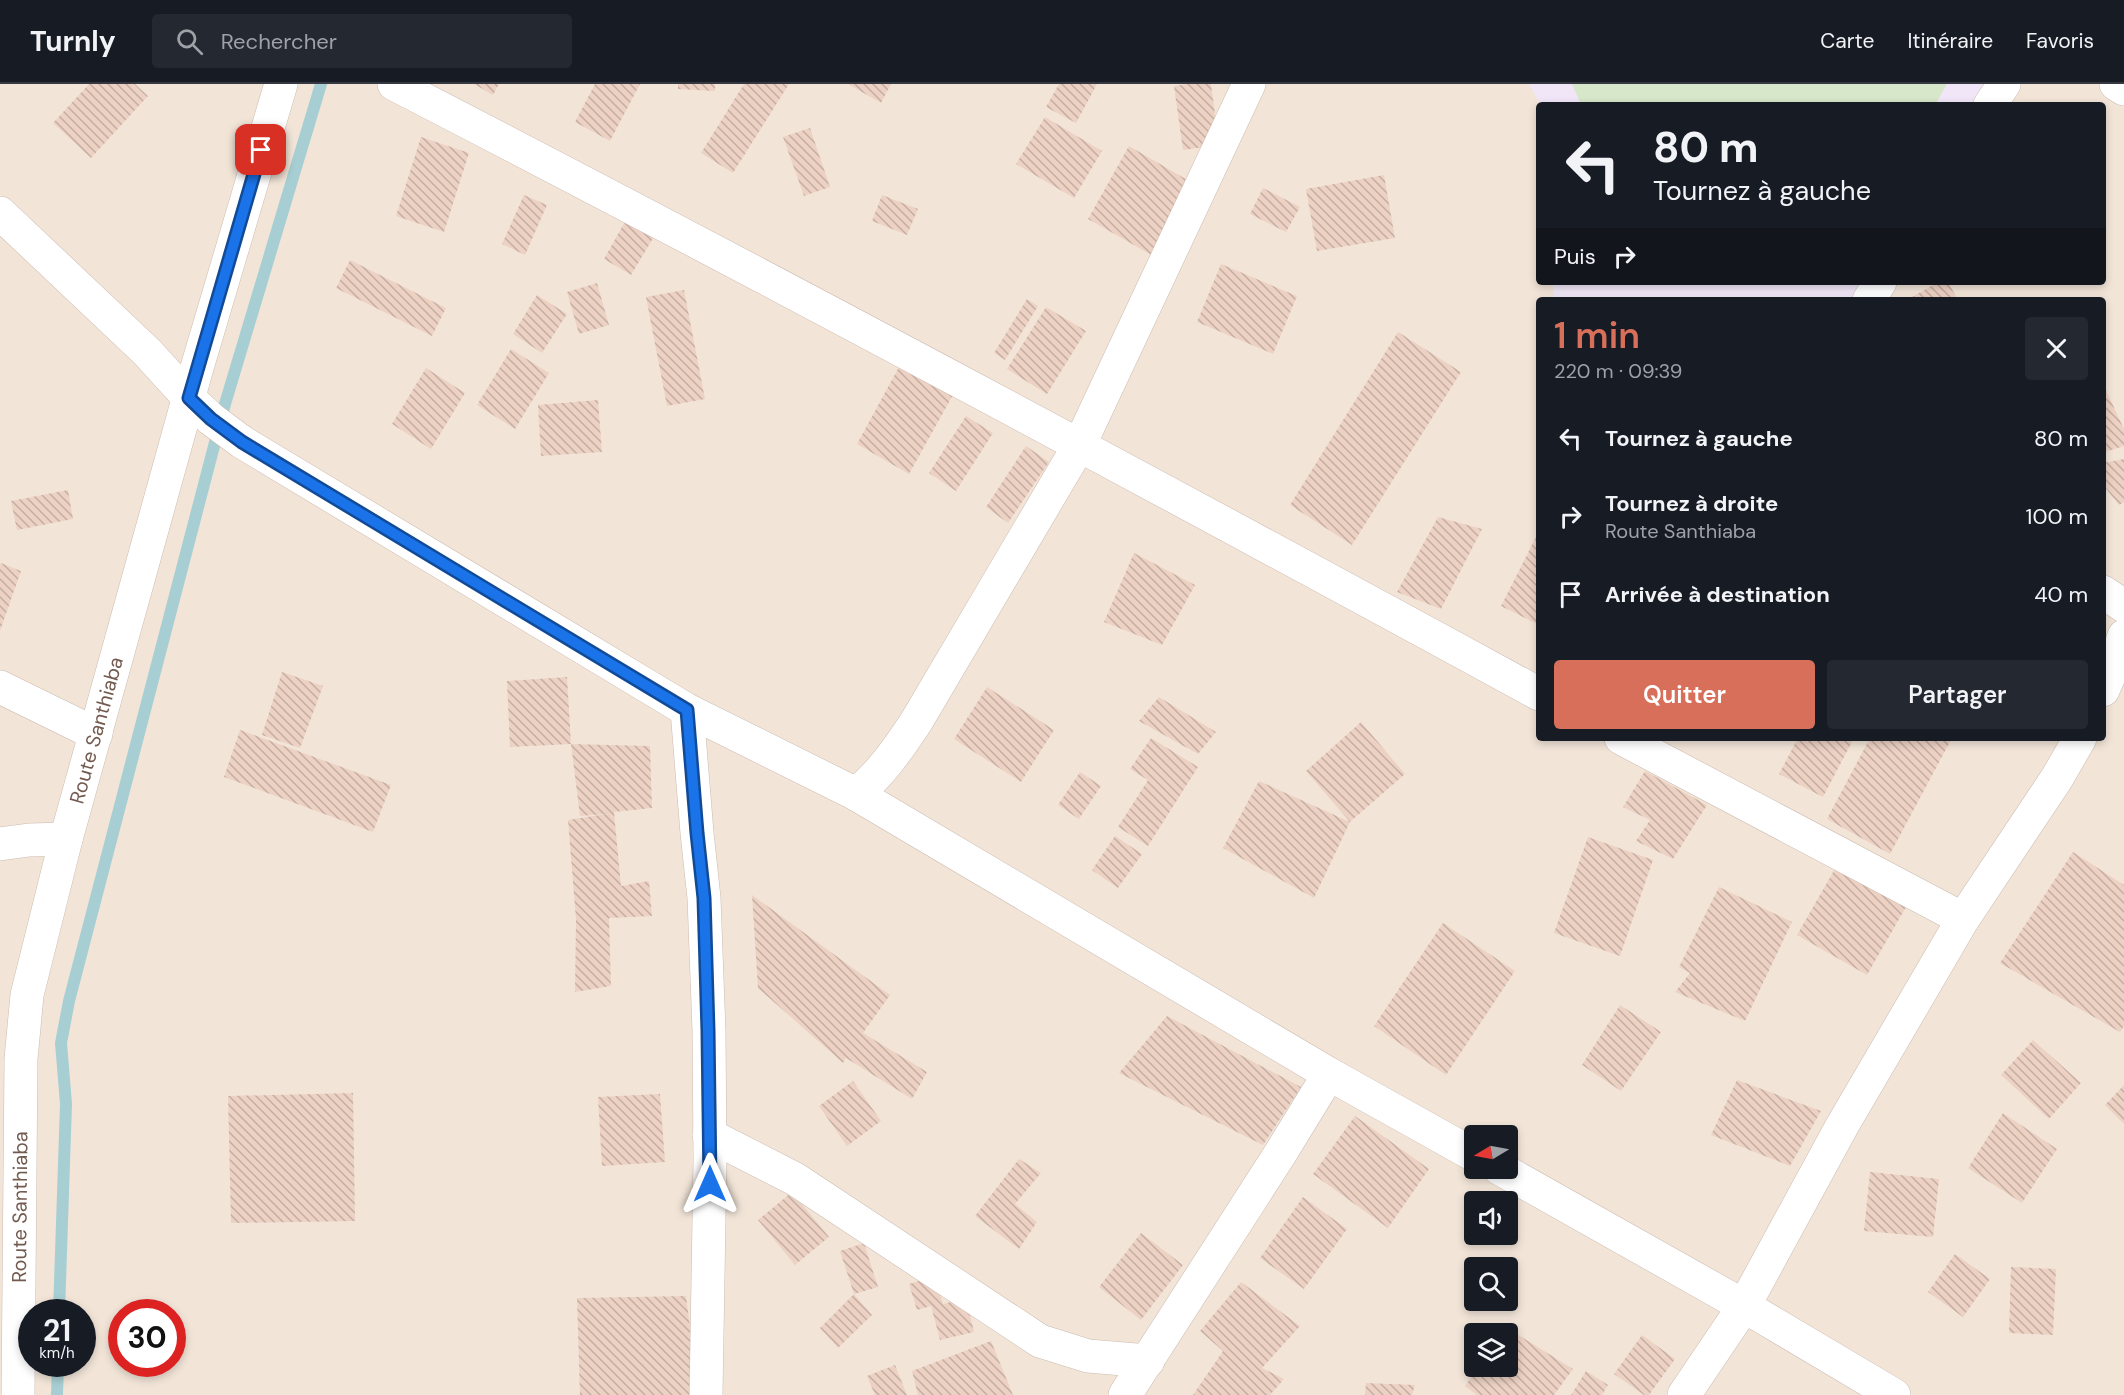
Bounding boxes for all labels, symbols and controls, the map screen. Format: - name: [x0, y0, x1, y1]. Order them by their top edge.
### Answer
- search box: [152, 14, 572, 68]
- text: Turnly: [30, 23, 116, 60]
- icon: search: [173, 25, 206, 58]
- text: Rechercher: [221, 27, 337, 56]
- text: Carte: [1820, 27, 1874, 55]
- text: Itinéraire: [1907, 27, 1993, 55]
- text: Favoris: [2026, 27, 2094, 55]
- text: 80 m: [1653, 120, 1759, 175]
- pin: [235, 124, 286, 175]
- icon: left: [1554, 126, 1632, 204]
- icon: arrive: [244, 133, 277, 166]
- text: Tournez à gauche: [1653, 173, 1871, 208]
- icon: right: [1608, 240, 1641, 273]
- text: Puis: [1554, 242, 1596, 271]
- text: 1 min: [1554, 312, 1640, 359]
- button: close: [2025, 317, 2088, 380]
- text: 220 m · 09:39: [1554, 358, 1682, 384]
- icon: left: [1554, 422, 1587, 455]
- text: Tournez à gauche: [1605, 424, 1793, 453]
- text: 80 m: [2034, 424, 2088, 453]
- text: Tournez à droite: [1605, 489, 1778, 518]
- icon: right: [1554, 500, 1587, 533]
- text: 100 m: [2026, 502, 2088, 531]
- text: Route Santhiaba: [1605, 518, 1756, 544]
- icon: arrive: [1554, 578, 1587, 611]
- text: Arrivée à destination: [1605, 580, 1830, 609]
- text: 40 m: [2034, 580, 2088, 609]
- street label: Route Santhiaba: [63, 654, 129, 807]
- button: Quitter: [1554, 660, 1815, 729]
- button: Partager: [1827, 660, 2088, 729]
- north arrow: [1464, 1125, 1518, 1179]
- map controls: [1464, 1125, 1518, 1377]
- street label: Route Santhiaba: [6, 1131, 33, 1283]
- position arrow: [678, 1152, 742, 1216]
- button: sound: [1464, 1191, 1518, 1245]
- button: search: [1464, 1257, 1518, 1311]
- speed limit sign: 30: [108, 1299, 186, 1377]
- text: 21: [43, 1311, 71, 1350]
- button: layers: [1464, 1323, 1518, 1377]
- text: km/h: [39, 1343, 75, 1363]

